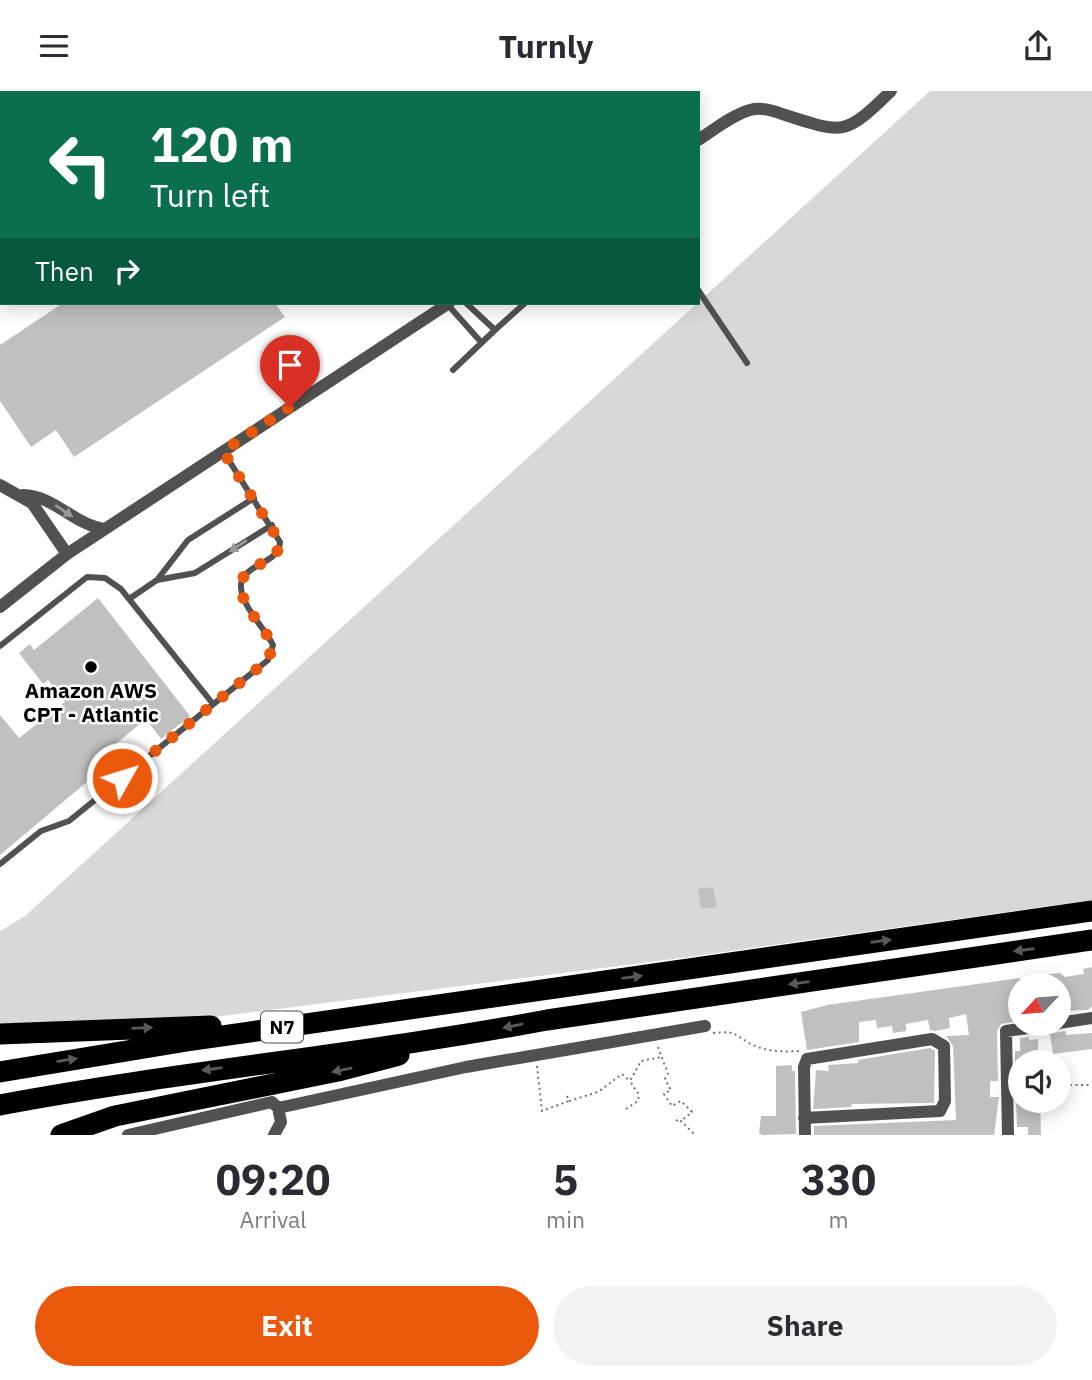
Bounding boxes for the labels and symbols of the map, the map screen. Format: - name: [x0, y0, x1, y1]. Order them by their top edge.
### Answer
- pin: [260, 335, 320, 407]
- one-way arrow: [54, 505, 74, 518]
- one-way arrow: [228, 540, 248, 553]
- marker: Amazon AWS CPT - Atlantic: [83, 659, 99, 675]
- place label: Amazon AWS CPT - Atlantic: [23, 676, 159, 728]
- position arrow: [85, 741, 159, 815]
- one-way arrow: [870, 935, 892, 946]
- one-way arrow: [1013, 945, 1035, 956]
- one-way arrow: [621, 972, 643, 983]
- north arrow: [1008, 973, 1071, 1036]
- one-way arrow: [788, 978, 810, 989]
- road number: N7: [261, 1011, 303, 1043]
- one-way arrow: [502, 1021, 524, 1032]
- one-way arrow: [131, 1022, 153, 1033]
- one-way arrow: [56, 1054, 78, 1065]
- one-way arrow: [201, 1064, 223, 1075]
- one-way arrow: [331, 1065, 353, 1076]

